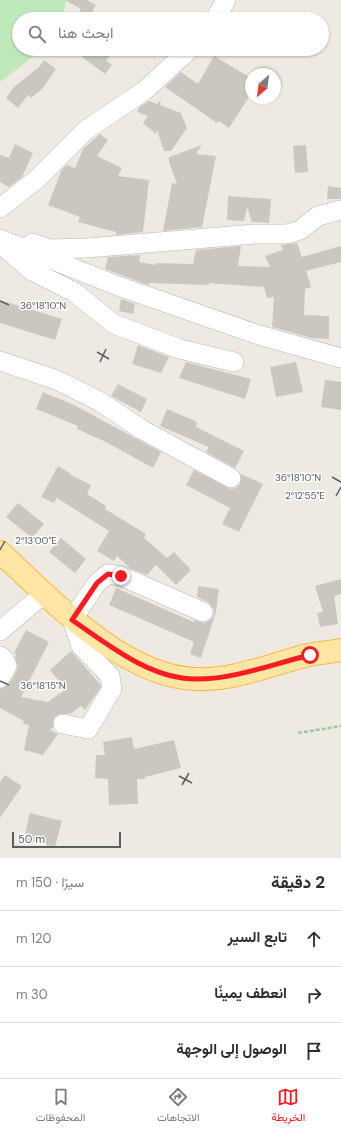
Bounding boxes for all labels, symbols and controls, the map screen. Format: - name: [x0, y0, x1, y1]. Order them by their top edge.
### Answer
- search box: [12, 12, 329, 56]
- icon: search: [26, 23, 48, 45]
- text: ابحث هنا: [58, 23, 113, 43]
- north arrow: [245, 68, 281, 104]
- text: 36°18'10"N: [20, 299, 66, 312]
- text: 36°18'10"N: [275, 471, 321, 484]
- text: 2°12'55"E: [285, 489, 325, 502]
- text: 2°13'00"E: [15, 534, 57, 547]
- route end: [112, 567, 130, 585]
- route start: [301, 646, 319, 664]
- text: 36°18'15"N: [20, 679, 66, 692]
- scale bar: [12, 830, 121, 849]
- text: 50 m: [18, 832, 45, 846]
- text: 2 دقيقة: [271, 871, 325, 893]
- text: سيرًا · 150 m: [16, 874, 84, 891]
- text: تابع السير: [228, 927, 287, 947]
- icon: ahead: [303, 928, 325, 950]
- text: 120 m: [16, 930, 51, 947]
- text: انعطف يمينًا: [214, 983, 287, 1003]
- icon: right: [303, 984, 325, 1006]
- text: 30 m: [16, 986, 48, 1003]
- text: الوصول إلى الوجهة: [176, 1039, 287, 1059]
- icon: arrive: [303, 1040, 325, 1062]
- tab: المحفوظات: [36, 1086, 85, 1127]
- tab: الاتجاهات: [157, 1086, 200, 1127]
- tab: الخريطة: [271, 1086, 305, 1127]

